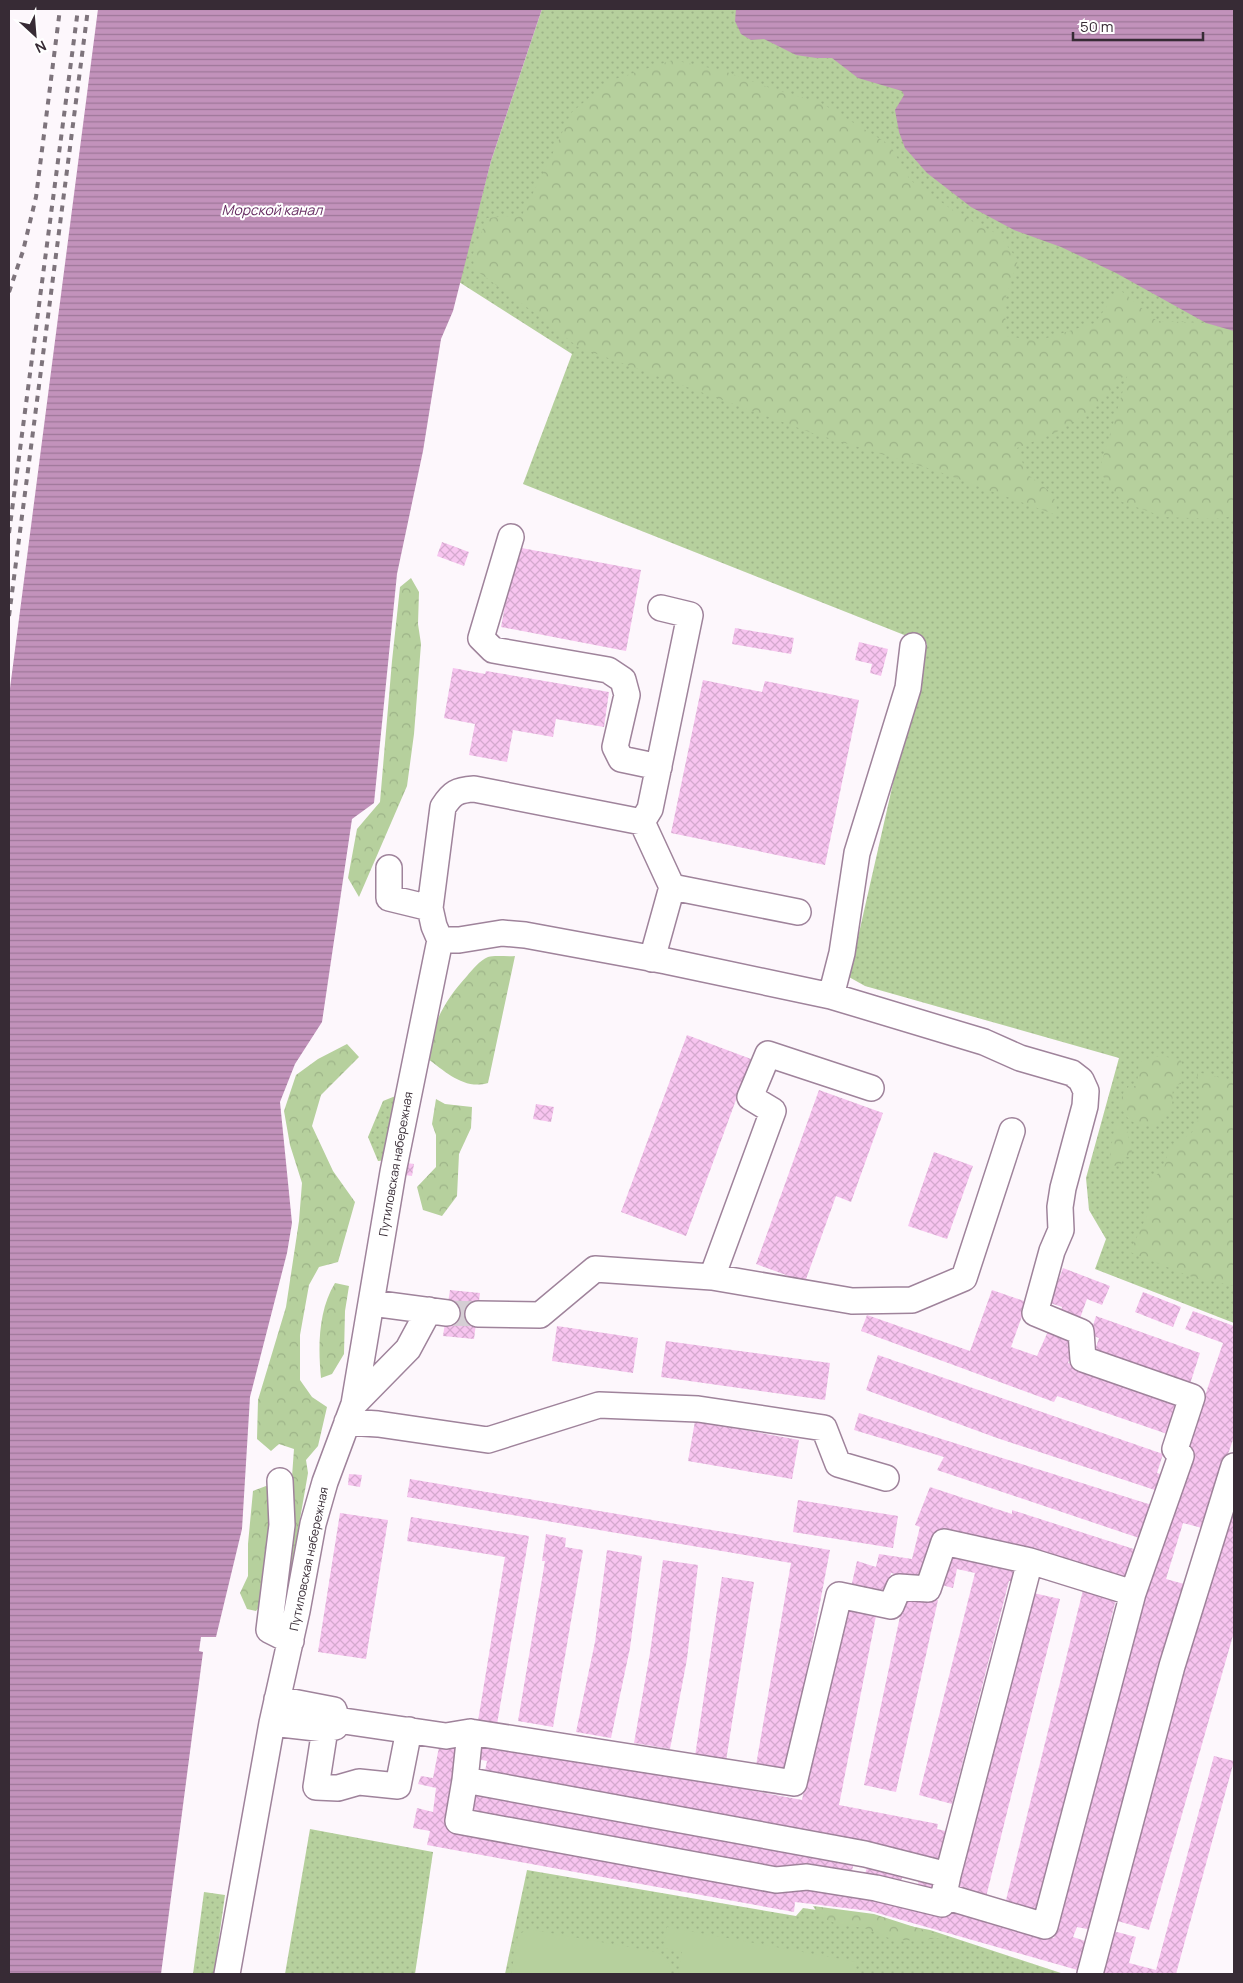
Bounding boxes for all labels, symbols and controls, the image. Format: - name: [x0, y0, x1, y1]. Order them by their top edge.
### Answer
- north arrow: [10, 10, 60, 60]
- scale bar: [1073, 10, 1203, 42]
- text: 50 m: [1080, 16, 1114, 37]
- text: N: [32, 36, 50, 58]
- water label: Морской канал: [222, 200, 323, 219]
- street label: Путиловская набережная: [374, 1090, 417, 1238]
- street label: Путиловская набережная: [285, 1485, 332, 1632]

